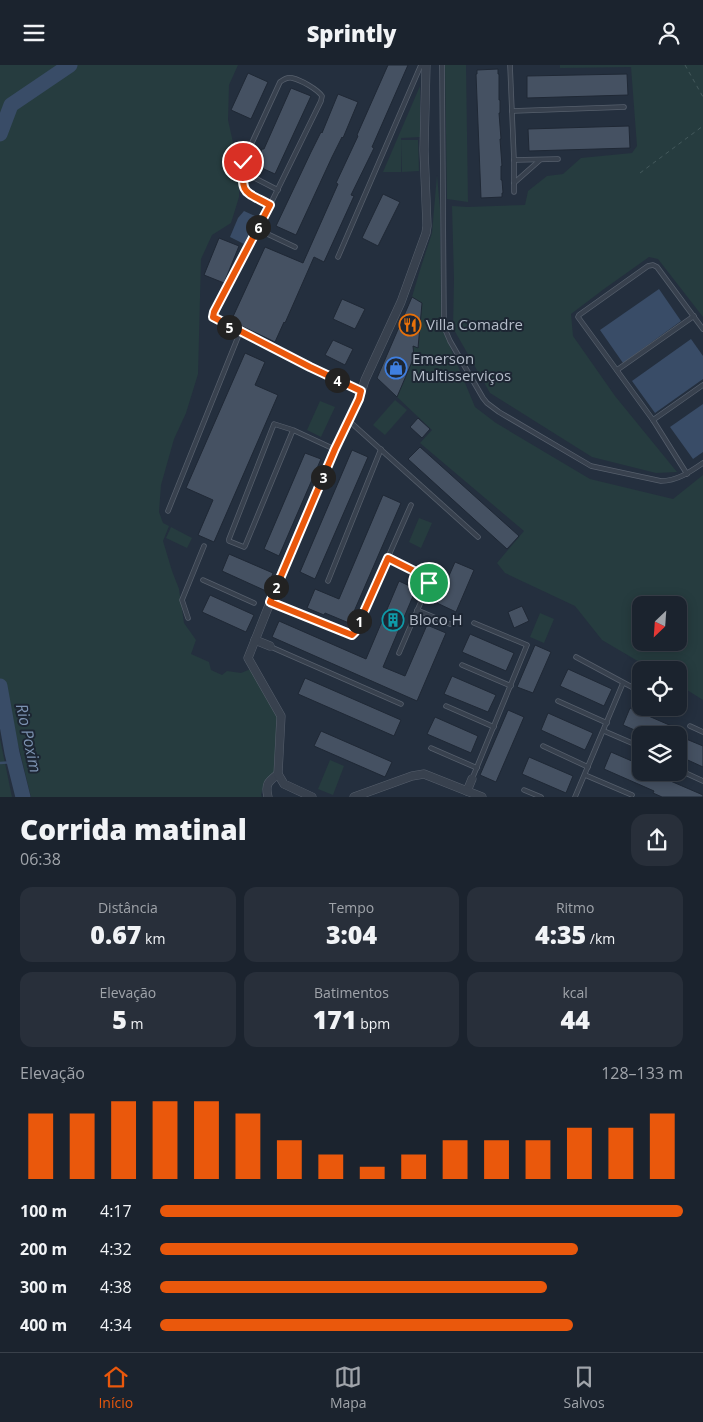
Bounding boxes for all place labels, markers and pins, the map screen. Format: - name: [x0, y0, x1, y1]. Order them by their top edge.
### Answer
- pin: [222, 141, 264, 183]
- pin: 6: [246, 215, 270, 239]
- restaurant icon: Villa Comadre: [398, 313, 422, 337]
- place label: Villa Comadre: [426, 314, 523, 334]
- pin: 5: [216, 315, 242, 339]
- place label: Emerson Multisserviços: [412, 348, 511, 385]
- shop icon: Emerson Multisserviços: [384, 356, 408, 380]
- pin: 4: [324, 367, 350, 393]
- pin: 3: [310, 465, 336, 489]
- pin: [408, 562, 450, 604]
- pin: 2: [264, 575, 288, 599]
- building icon: Bloco H: [381, 608, 405, 632]
- pin: 1: [346, 609, 372, 633]
- place label: Bloco H: [409, 609, 463, 629]

